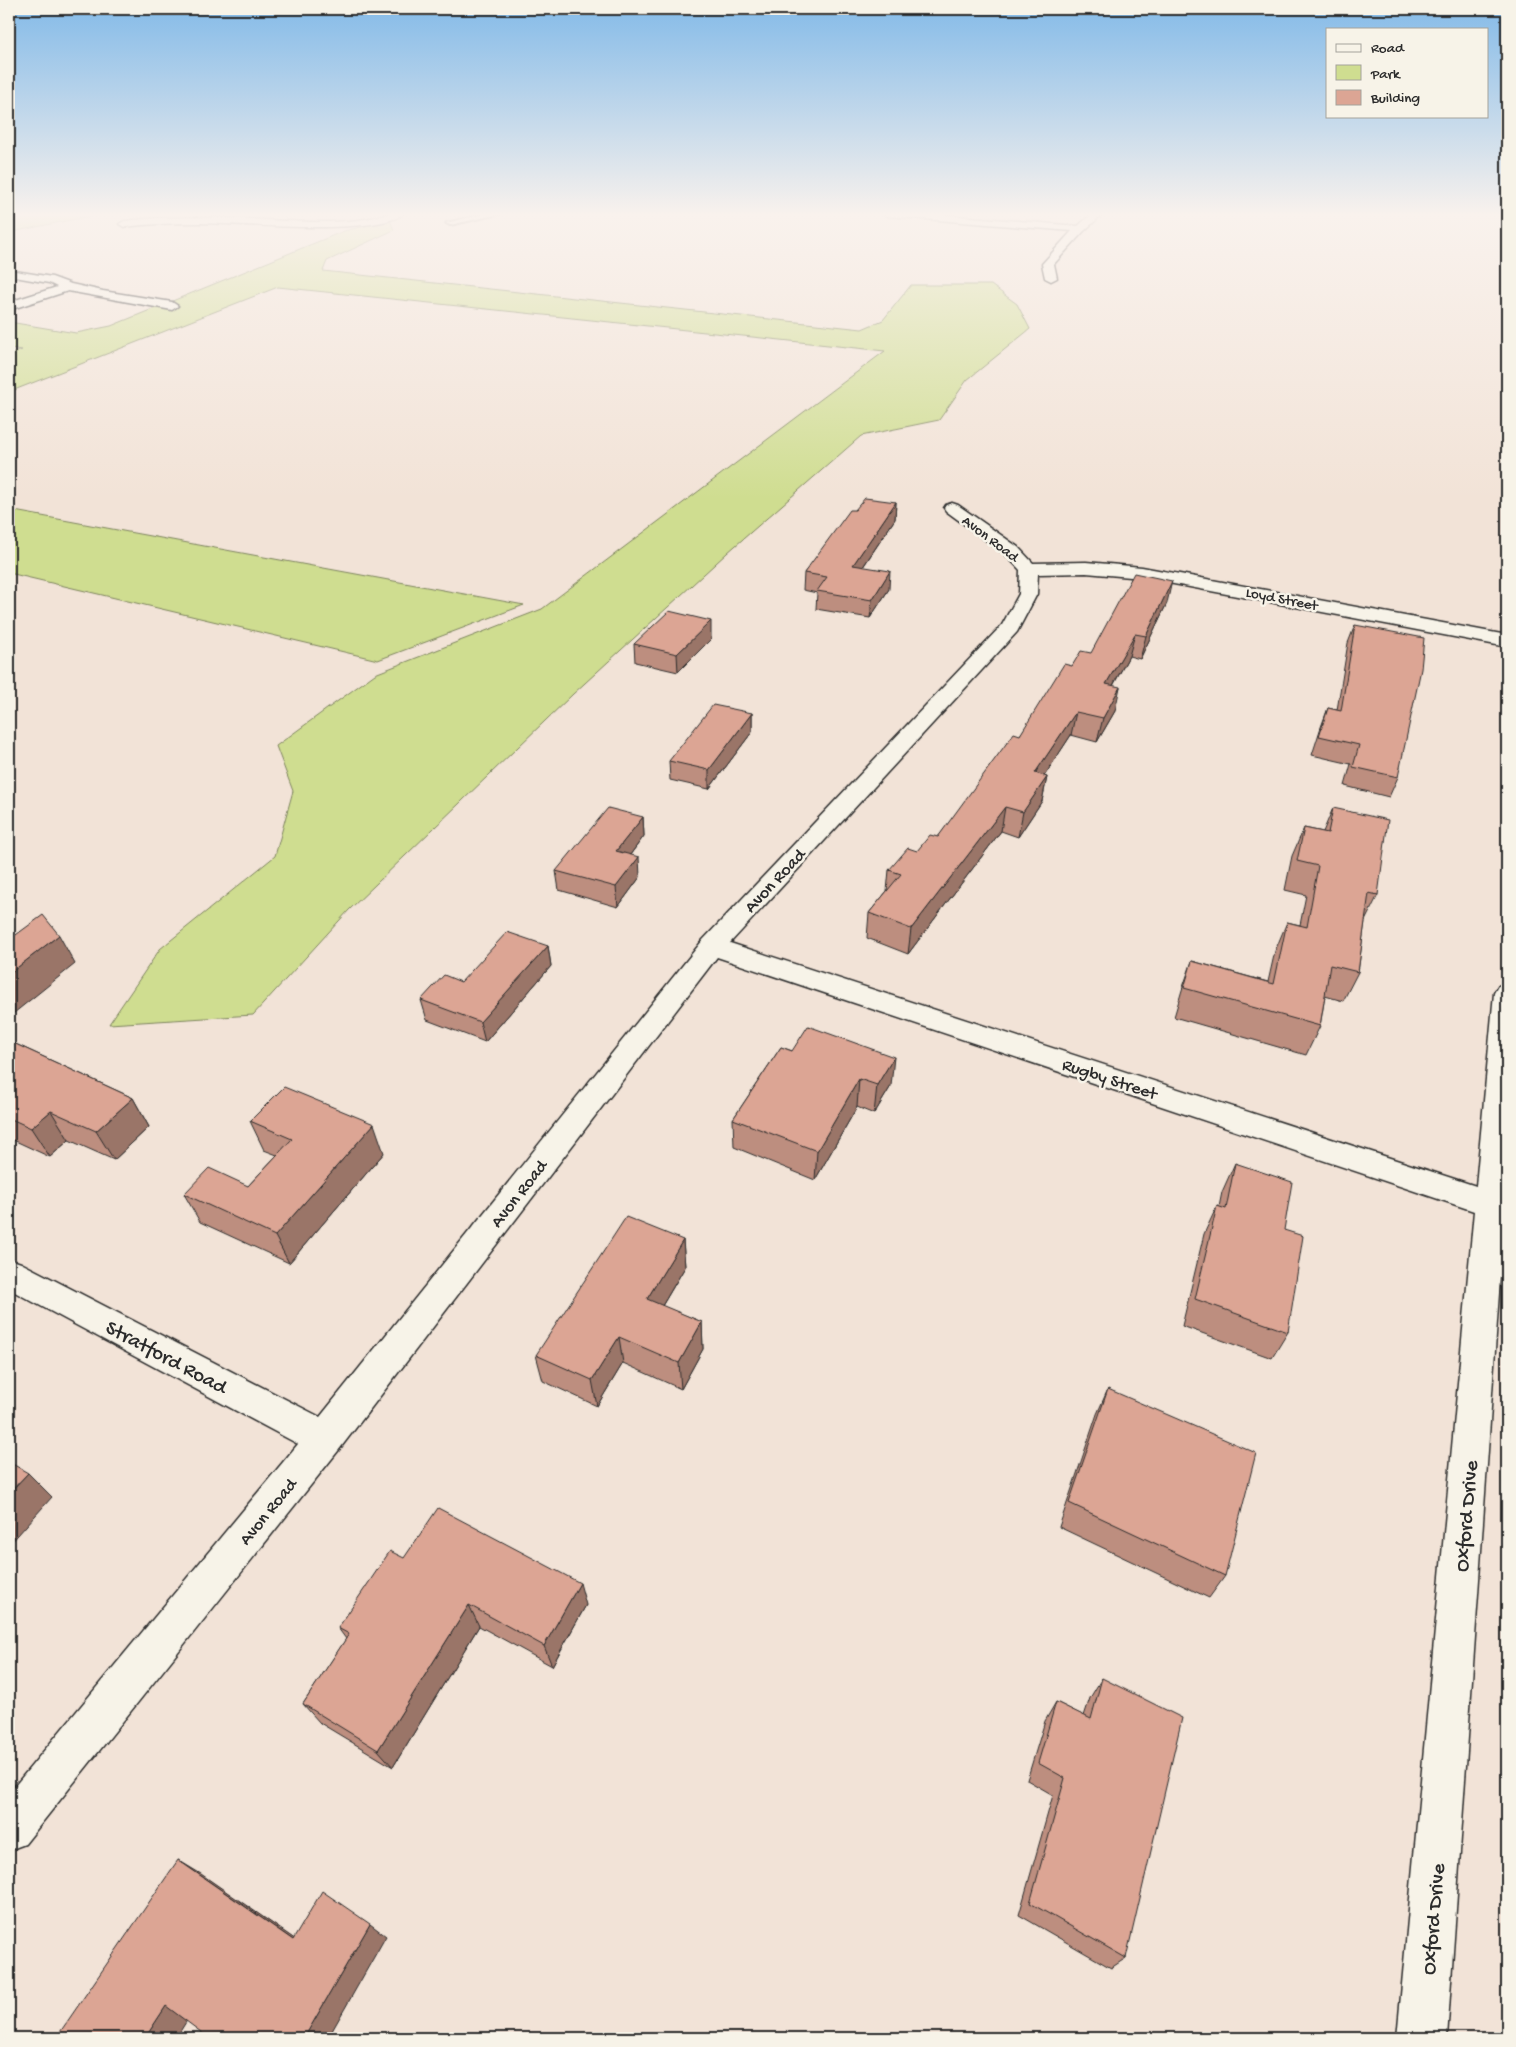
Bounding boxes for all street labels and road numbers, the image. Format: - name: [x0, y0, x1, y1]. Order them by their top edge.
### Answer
- street label: Avon Road: [958, 512, 1023, 568]
- street label: Loyd Street: [1244, 584, 1321, 616]
- street label: Avon Road: [741, 844, 812, 918]
- street label: Rugby Street: [1059, 1055, 1161, 1106]
- street label: Avon Road: [487, 1155, 554, 1233]
- street label: Stratford Road: [100, 1317, 232, 1402]
- street label: Oxford Drive: [1451, 1459, 1486, 1573]
- street label: Avon Road: [236, 1474, 303, 1550]
- street label: Oxford Drive: [1418, 1862, 1453, 1976]

